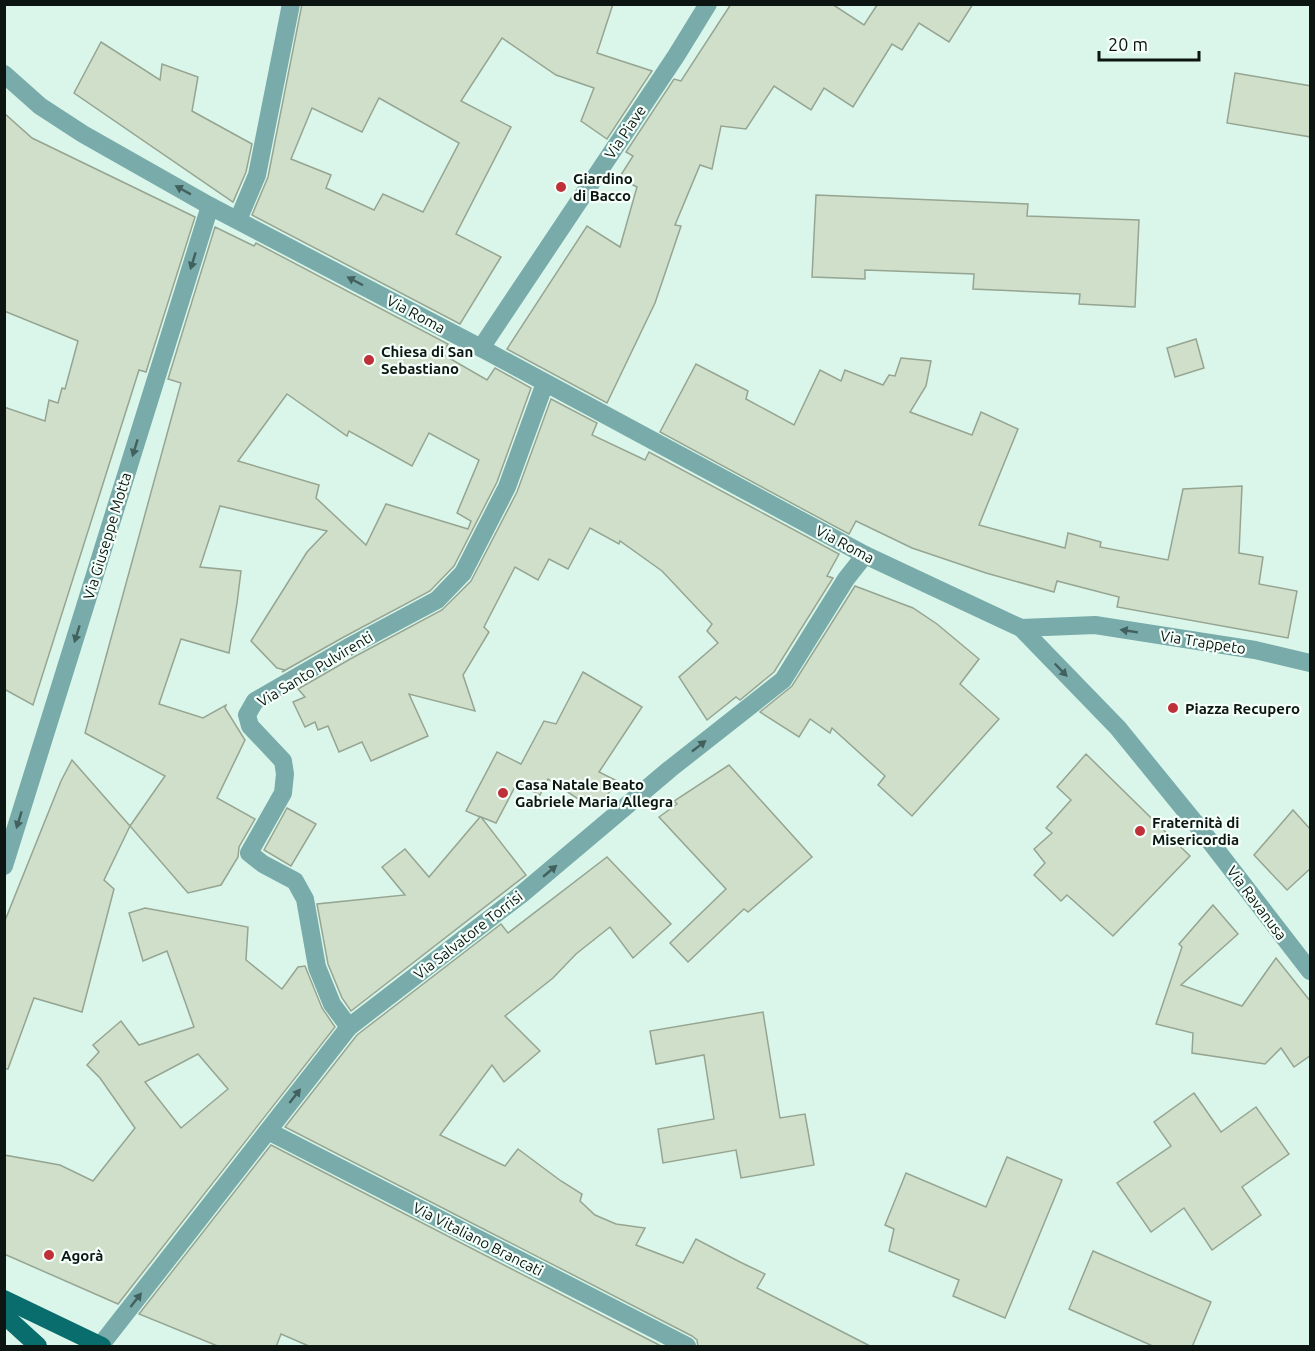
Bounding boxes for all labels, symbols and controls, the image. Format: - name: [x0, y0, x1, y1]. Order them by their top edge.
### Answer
- scale bar: [1099, 24, 1200, 62]
- text: 20 m: [1108, 34, 1148, 54]
- street label: Via Piave: [601, 102, 649, 162]
- place label: Giardino di Bacco: [573, 170, 633, 204]
- marker: Giardino di Bacco: [554, 180, 568, 194]
- one-way arrow: [174, 185, 191, 195]
- one-way arrow: [188, 253, 197, 271]
- one-way arrow: [346, 277, 364, 287]
- street label: Via Roma: [384, 292, 448, 336]
- place label: Chiesa di San Sebastiano: [381, 343, 473, 377]
- marker: Chiesa di San Sebastiano: [362, 353, 376, 367]
- one-way arrow: [130, 439, 139, 457]
- street label: Via Giuseppe Motta: [80, 470, 134, 602]
- street label: Via Roma: [813, 522, 877, 566]
- one-way arrow: [72, 625, 81, 643]
- one-way arrow: [1119, 626, 1138, 635]
- street label: Via Trappeto: [1159, 627, 1247, 657]
- street label: Via Santo Pulvirenti: [254, 628, 376, 710]
- one-way arrow: [1054, 663, 1068, 677]
- place label: Piazza Recupero: [1185, 700, 1300, 717]
- marker: Piazza Recupero: [1166, 701, 1180, 715]
- one-way arrow: [692, 740, 707, 752]
- place label: Casa Natale Beato Gabriele Maria Allegra: [515, 776, 673, 810]
- marker: Casa Natale Beato Gabriele Maria Allegra: [496, 786, 510, 800]
- one-way arrow: [14, 811, 23, 829]
- place label: Fraternità di Misericordia: [1152, 814, 1239, 848]
- marker: Fraternità di Misericordia: [1133, 824, 1147, 838]
- street label: Via Ravanusa: [1224, 863, 1290, 943]
- one-way arrow: [542, 865, 557, 877]
- street label: Via Salvatore Torrisi: [410, 887, 526, 983]
- one-way arrow: [289, 1088, 302, 1104]
- street label: Via Vitaliano Brancati: [410, 1199, 546, 1279]
- place label: Agorà: [61, 1247, 103, 1264]
- marker: Agorà: [42, 1248, 56, 1262]
- one-way arrow: [130, 1292, 142, 1307]

